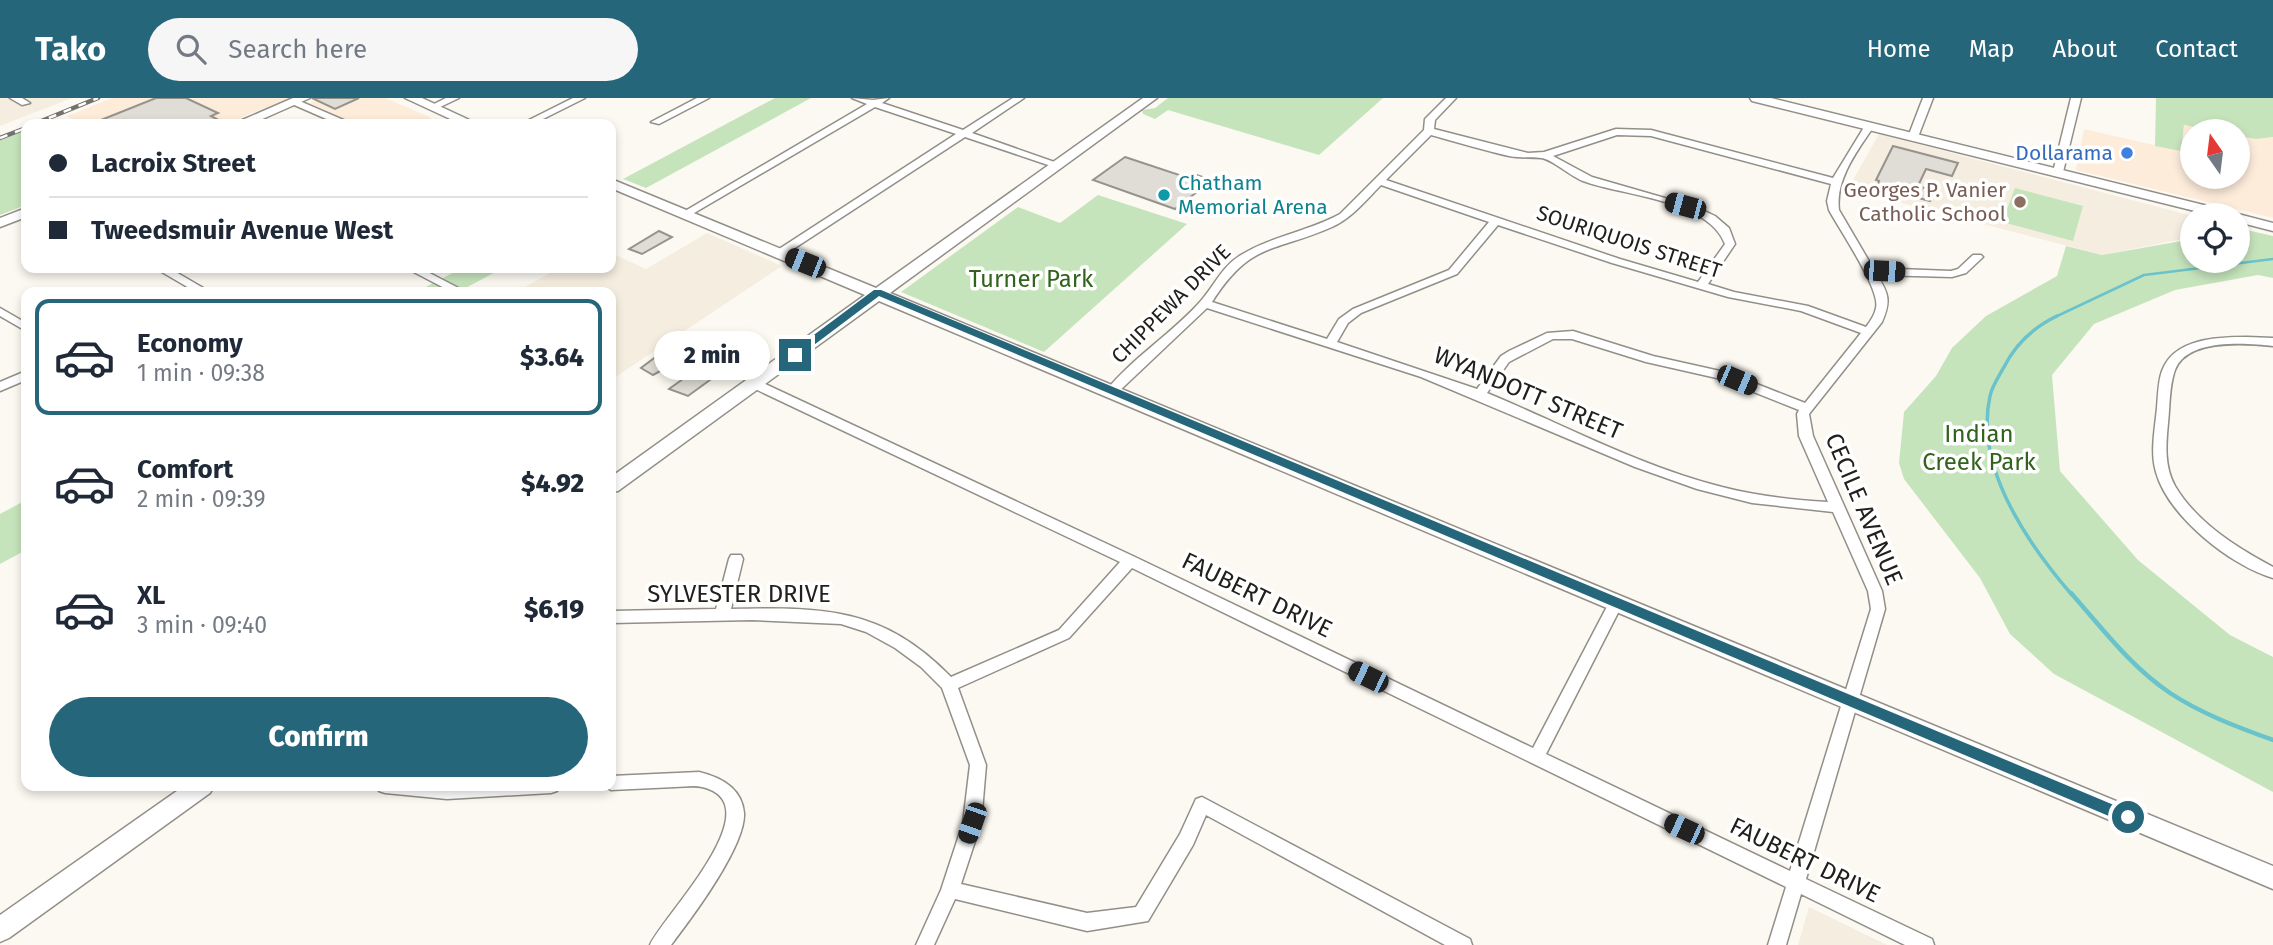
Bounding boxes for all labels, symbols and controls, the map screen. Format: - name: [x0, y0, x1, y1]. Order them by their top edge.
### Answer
- search box: [148, 18, 638, 81]
- text: Tako: [35, 29, 106, 69]
- icon: search: [172, 30, 210, 68]
- text: Search here: [228, 34, 367, 65]
- text: Home: [1867, 35, 1931, 63]
- text: Map: [1969, 35, 2015, 63]
- text: About: [2053, 35, 2117, 63]
- text: Contact: [2155, 35, 2238, 63]
- north arrow: [2180, 119, 2250, 189]
- map controls: [2180, 119, 2250, 273]
- place label: Dollarama: [2015, 140, 2113, 166]
- marker: Dollarama: [2119, 145, 2135, 161]
- text: Lacroix Street: [91, 148, 256, 179]
- place label: Chatham Memorial Arena: [1178, 170, 1328, 220]
- place label: Georges P. Vanier Catholic School: [1844, 177, 2006, 227]
- marker: Chatham Memorial Arena: [1156, 187, 1172, 203]
- car: [1662, 190, 1709, 222]
- marker: Georges P. Vanier Catholic School: [2012, 194, 2028, 210]
- street label: SOURIQUOIS STREET: [1533, 200, 1725, 284]
- button: locate: [2180, 203, 2250, 273]
- text: Tweedsmuir Avenue West: [91, 215, 393, 246]
- street label: CHIPPEWA DRIVE: [1106, 239, 1236, 369]
- car: [782, 245, 829, 281]
- car: [1863, 259, 1906, 283]
- park label: Turner Park: [969, 265, 1094, 293]
- icon: car: [53, 326, 116, 389]
- text: Economy: [137, 328, 243, 359]
- callout: 2 min: [655, 330, 770, 380]
- route end: [779, 339, 811, 371]
- text: 2 min: [684, 341, 740, 369]
- street label: WYANDOTT STREET: [1430, 341, 1627, 446]
- text: $3.64: [520, 342, 584, 373]
- text: 1 min · 09:38: [137, 359, 265, 387]
- car: [1714, 362, 1761, 398]
- park label: Indian Creek Park: [1922, 420, 2037, 476]
- street label: CECILE AVENUE: [1819, 429, 1909, 589]
- icon: car: [53, 452, 116, 515]
- text: Comfort: [137, 454, 233, 485]
- text: $4.92: [521, 468, 584, 499]
- text: 2 min · 09:39: [137, 485, 266, 513]
- street label: FAUBERT DRIVE: [1177, 547, 1337, 643]
- icon: car: [53, 578, 116, 641]
- text: XL: [137, 580, 165, 611]
- street label: SYLVESTER DRIVE: [647, 580, 831, 608]
- text: $6.19: [524, 594, 584, 625]
- text: 3 min · 09:40: [137, 611, 267, 639]
- car: [1345, 658, 1392, 696]
- button: Confirm: [49, 697, 588, 777]
- car: [956, 800, 989, 846]
- route start: [2112, 801, 2144, 833]
- car: [1661, 811, 1708, 847]
- street label: FAUBERT DRIVE: [1725, 812, 1885, 908]

